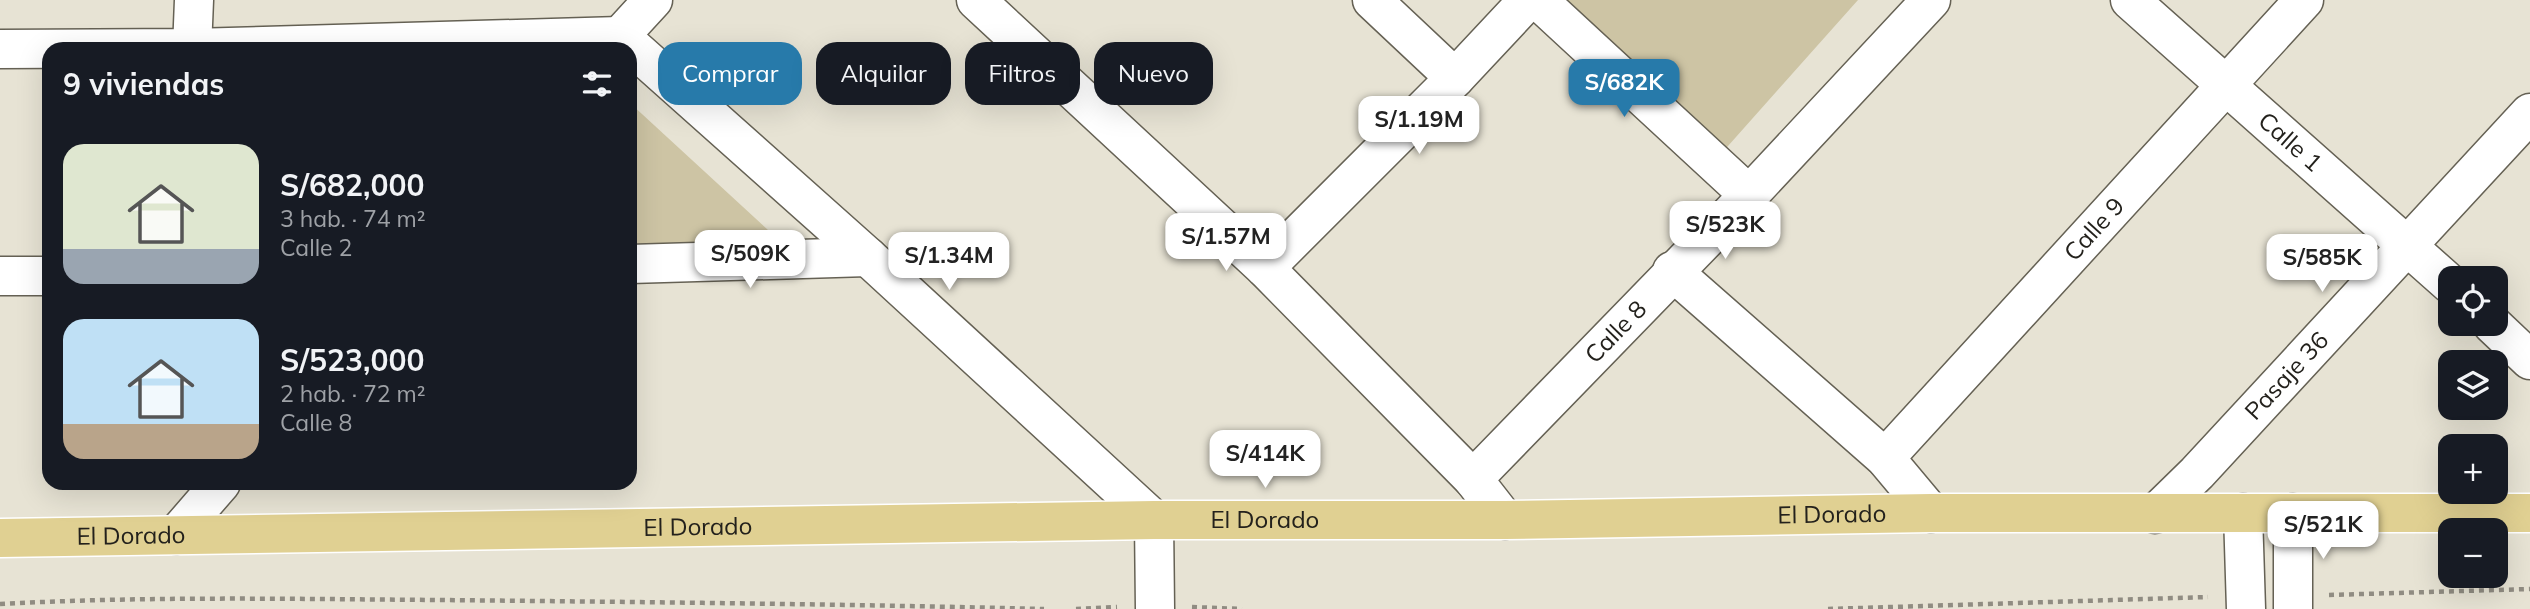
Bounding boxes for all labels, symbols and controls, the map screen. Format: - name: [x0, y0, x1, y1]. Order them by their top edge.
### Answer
- chip: Comprar: [658, 42, 802, 105]
- chip: Alquilar: [816, 42, 951, 105]
- chip: Filtros: [965, 42, 1080, 105]
- chip: Nuevo: [1094, 42, 1213, 105]
- pin: S/682K: [1567, 60, 1681, 119]
- text: 9 viviendas: [63, 65, 224, 103]
- icon: filters: [578, 65, 616, 103]
- text: S/682K: [1585, 67, 1663, 96]
- pin: S/1.19M: [1354, 96, 1484, 156]
- text: S/1.19M: [1374, 104, 1464, 133]
- street label: Calle 1: [2252, 105, 2329, 178]
- text: S/682,000: [280, 166, 424, 204]
- icon: home: [119, 172, 203, 256]
- street label: Calle 9: [2057, 191, 2130, 267]
- pin: S/523K: [1668, 202, 1782, 261]
- text: 3 hab. · 74 m²: [280, 204, 425, 233]
- text: S/523K: [1686, 209, 1764, 238]
- pin: S/1.57M: [1161, 214, 1291, 273]
- text: S/1.57M: [1181, 221, 1271, 250]
- pin: S/509K: [693, 230, 807, 290]
- pin: S/1.34M: [884, 232, 1014, 292]
- text: Calle 2: [280, 233, 352, 262]
- pin: S/585K: [2265, 234, 2379, 294]
- text: S/509K: [711, 238, 789, 267]
- text: S/1.34M: [904, 240, 994, 269]
- text: S/585K: [2283, 242, 2361, 271]
- map controls: [2438, 266, 2508, 588]
- button: locate: [2438, 266, 2508, 336]
- street label: Calle 8: [1578, 294, 1652, 369]
- street label: Pasaje 36: [2238, 325, 2334, 426]
- text: S/523,000: [280, 341, 424, 379]
- icon: home: [119, 347, 203, 431]
- button: layers: [2438, 350, 2508, 420]
- text: 2 hab. · 72 m²: [280, 379, 425, 408]
- text: Calle 8: [280, 408, 352, 437]
- pin: S/414K: [1208, 430, 1322, 490]
- button: +: [2438, 434, 2508, 504]
- text: S/414K: [1226, 438, 1304, 467]
- street label: El Dorado: [1777, 498, 1886, 530]
- pin: S/521K: [2266, 502, 2380, 561]
- street label: El Dorado: [1210, 504, 1319, 534]
- text: S/521K: [2284, 509, 2362, 538]
- street label: El Dorado: [643, 510, 753, 542]
- button: −: [2438, 518, 2508, 588]
- street label: El Dorado: [76, 519, 186, 551]

